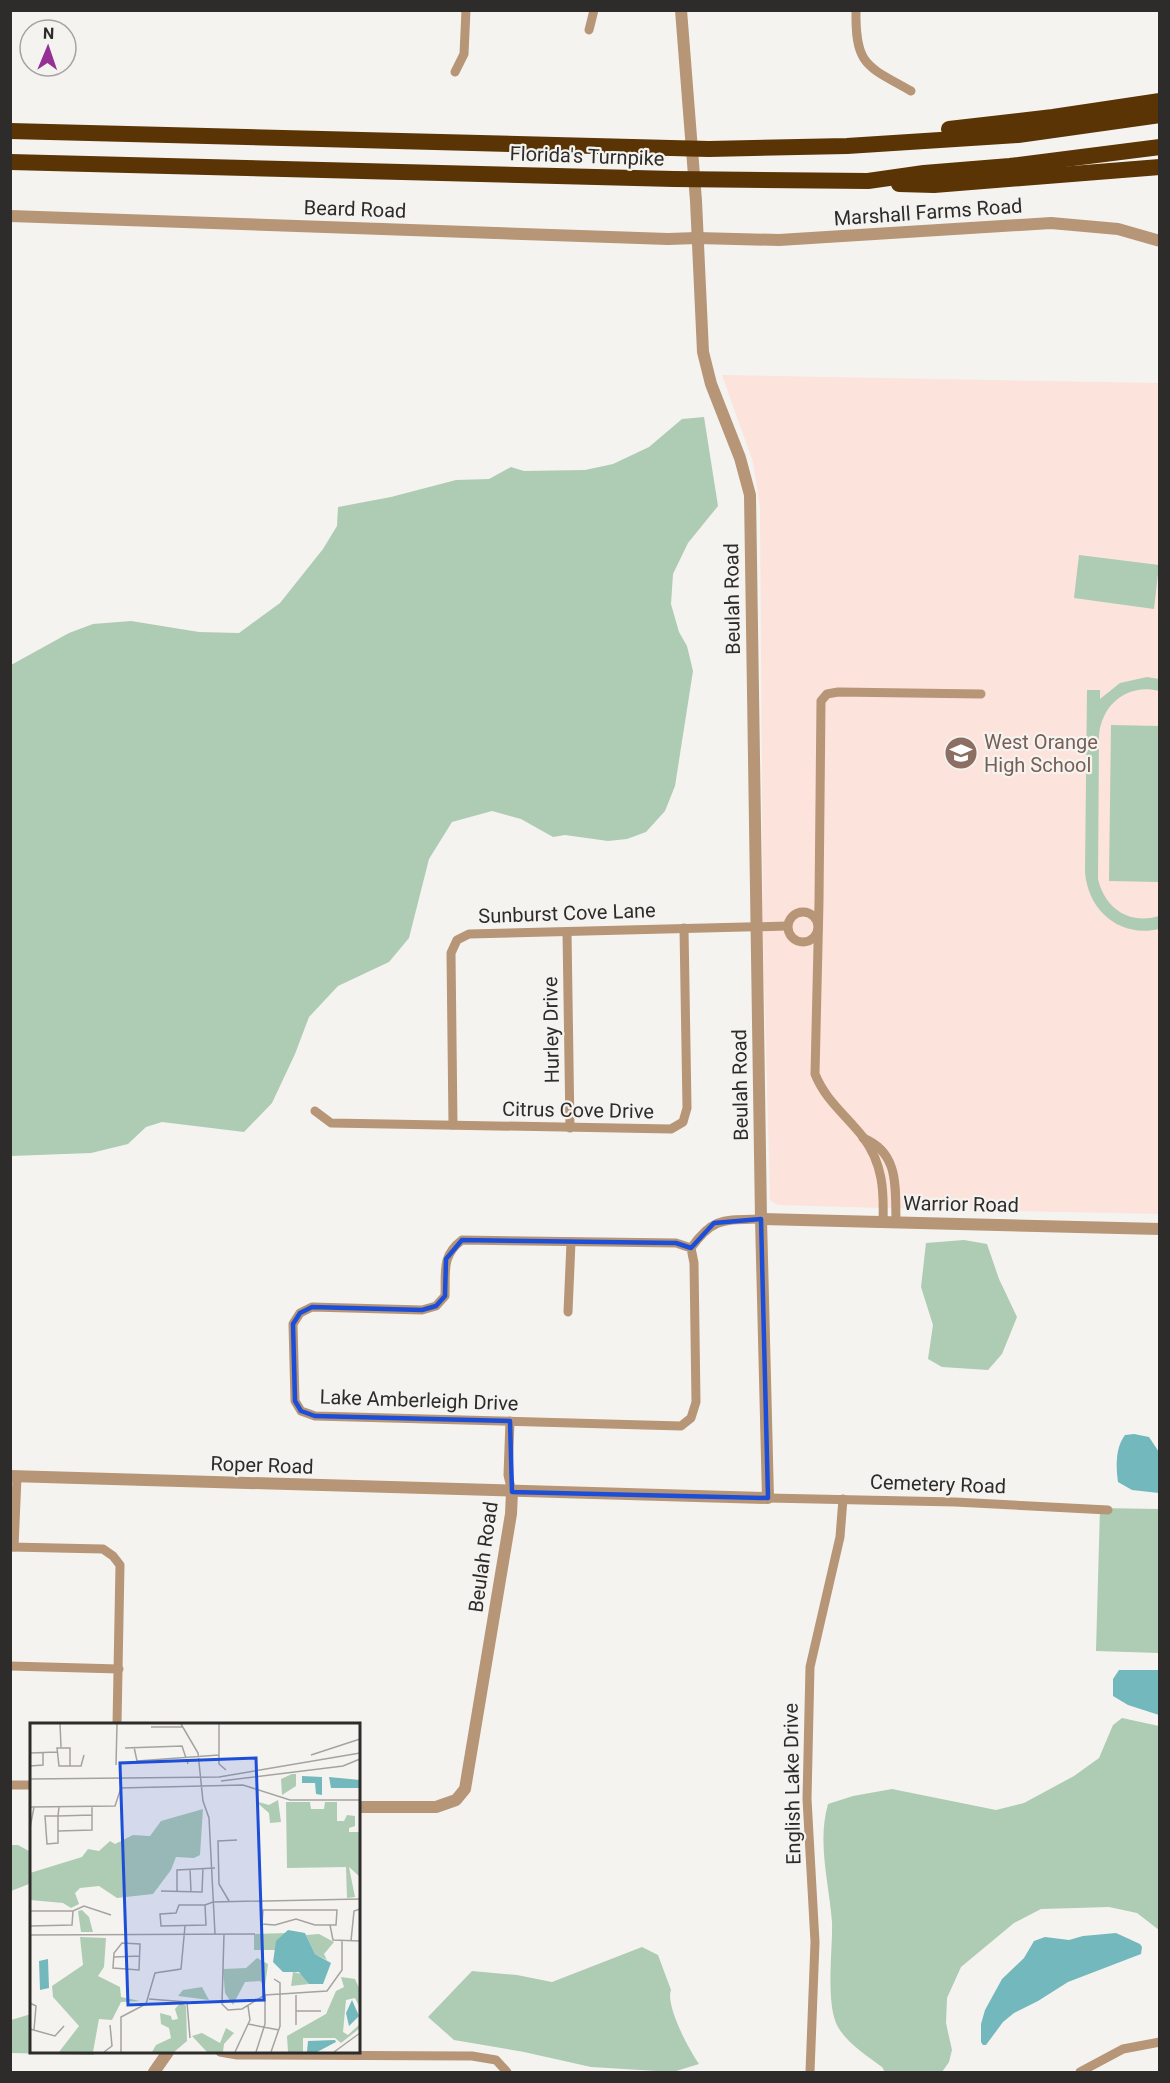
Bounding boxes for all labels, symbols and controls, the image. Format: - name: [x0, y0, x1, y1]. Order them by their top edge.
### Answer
- north arrow: [18, 18, 78, 78]
- text: N: [43, 24, 54, 43]
- street label: Florida's Turnpike: [509, 141, 665, 171]
- street label: Marshall Farms Road: [833, 193, 1023, 231]
- street label: Beard Road: [303, 195, 407, 223]
- street label: Beulah Road: [719, 543, 745, 655]
- place label: West Orange High School: [984, 730, 1098, 777]
- school or university icon: West Orange High School: [943, 735, 979, 771]
- street label: Sunburst Cove Lane: [478, 898, 656, 928]
- street label: Hurley Drive: [538, 976, 564, 1084]
- street label: Beulah Road: [727, 1029, 753, 1141]
- street label: Citrus Cove Drive: [502, 1097, 654, 1123]
- street label: Warrior Road: [903, 1191, 1019, 1217]
- street label: Lake Amberleigh Drive: [319, 1385, 519, 1415]
- street label: Roper Road: [210, 1451, 314, 1479]
- street label: Cemetery Road: [870, 1470, 1006, 1498]
- street label: Beulah Road: [463, 1500, 503, 1614]
- street label: English Lake Drive: [779, 1703, 805, 1865]
- inset map: [30, 1723, 360, 2053]

